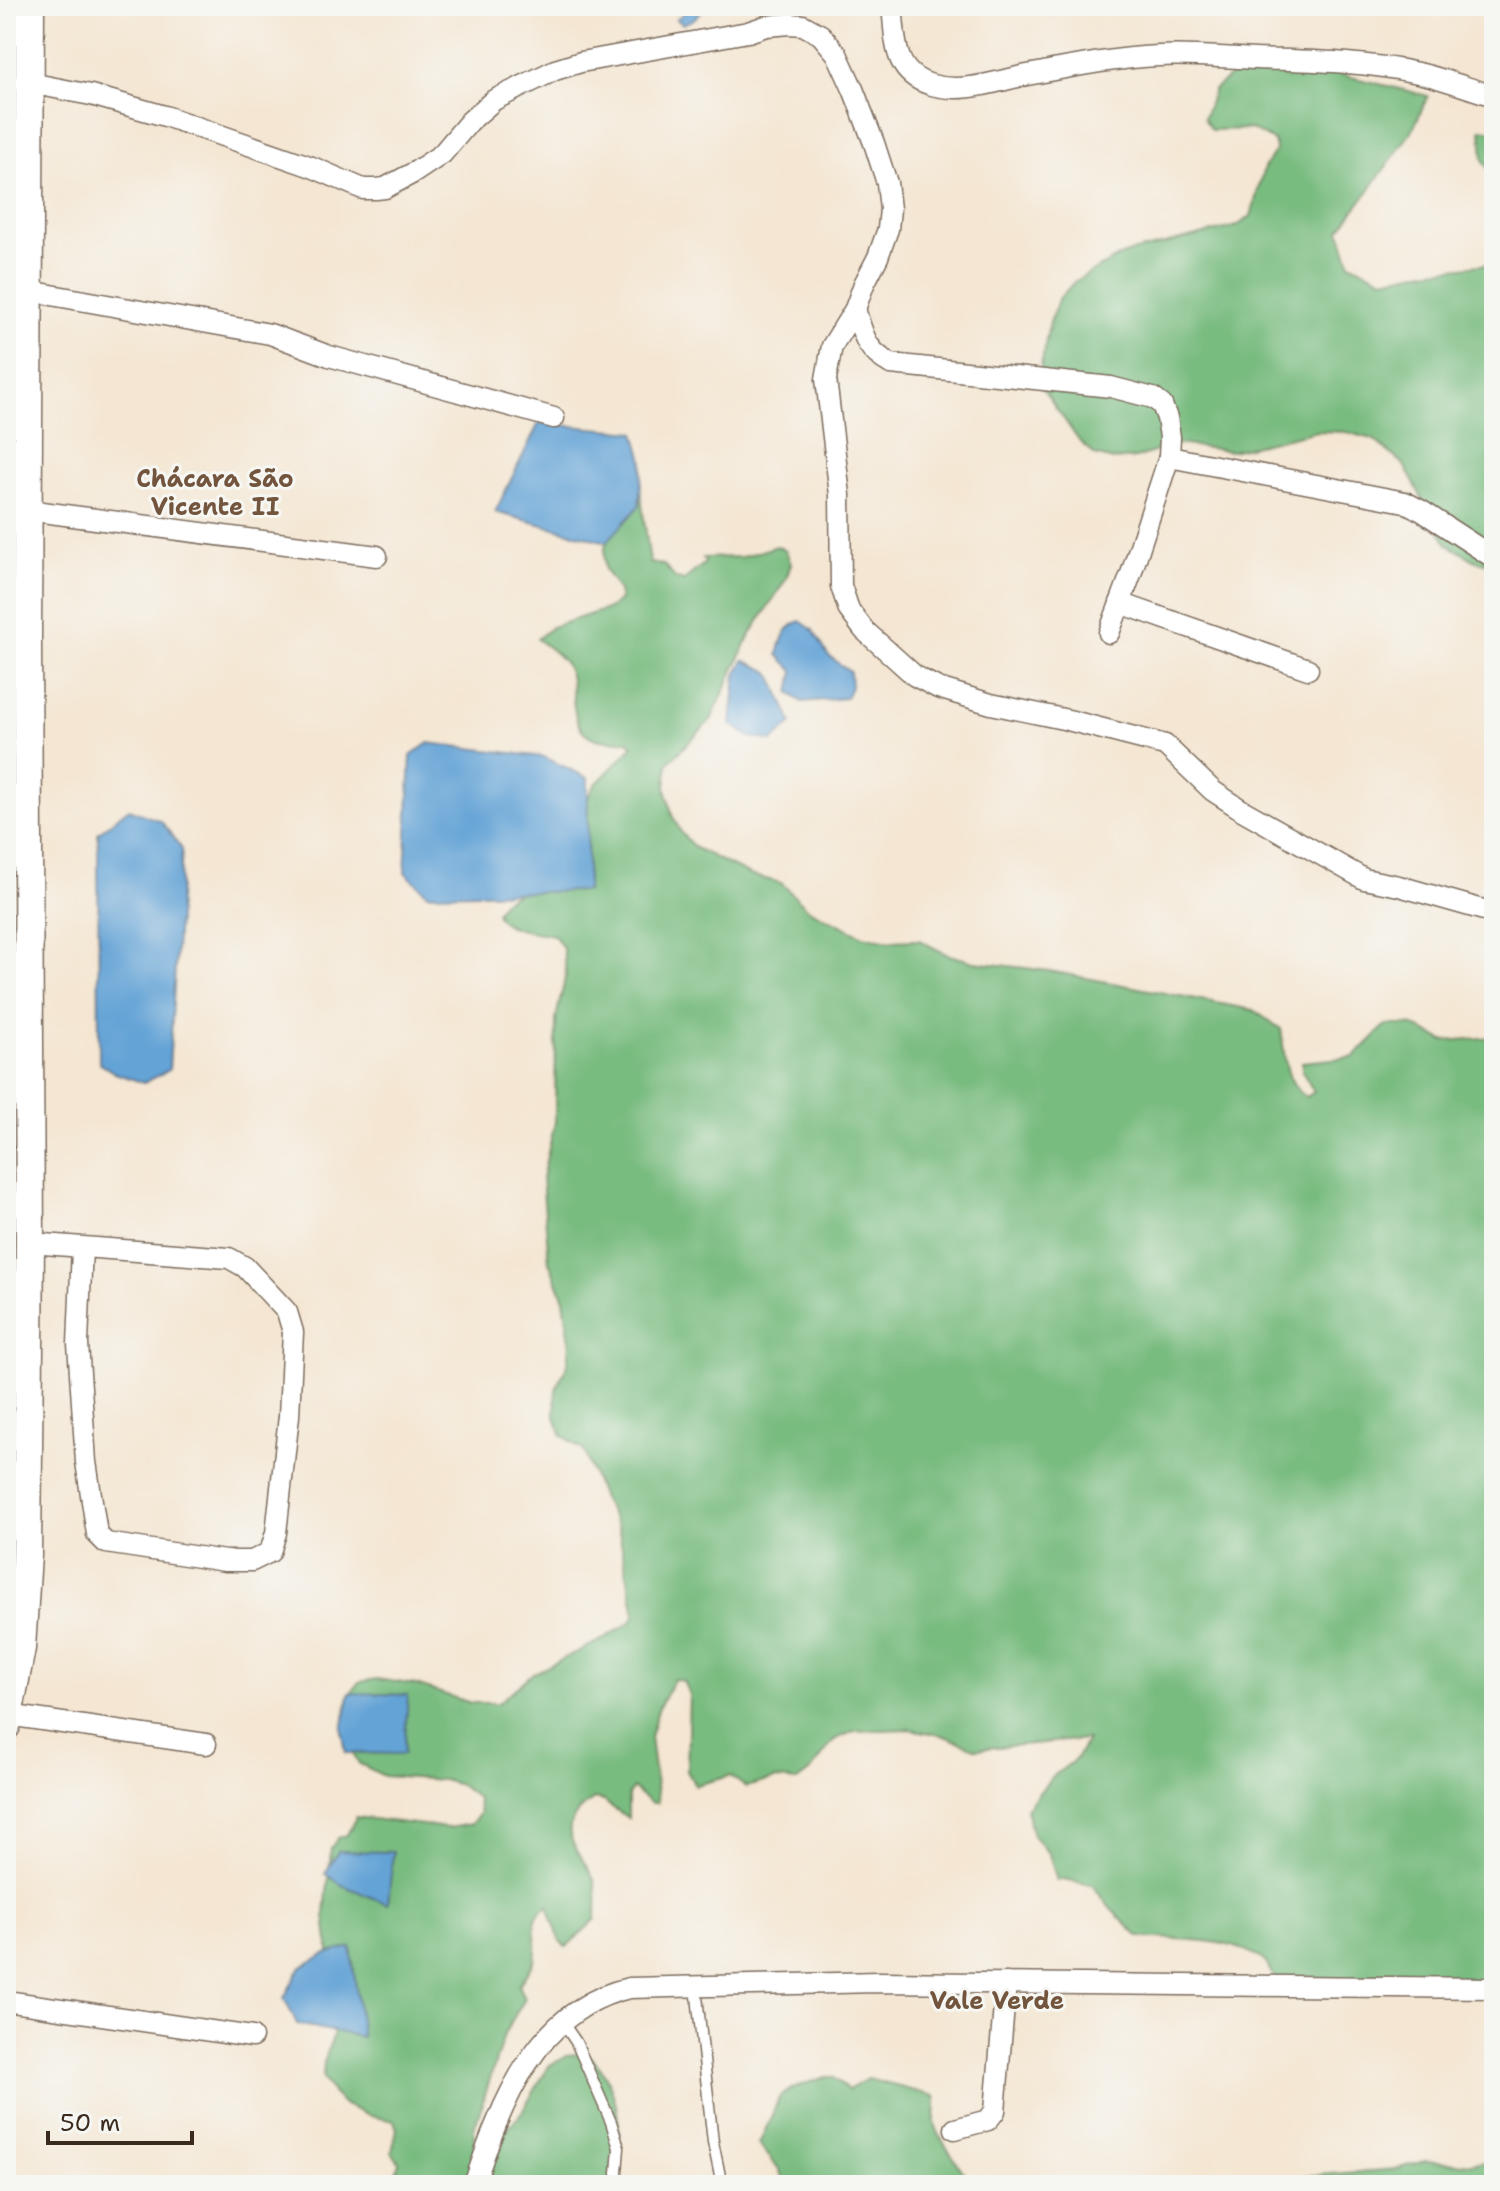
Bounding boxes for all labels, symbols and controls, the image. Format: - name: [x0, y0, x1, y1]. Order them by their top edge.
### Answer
- district label: Chácara São Vicente II: [136, 463, 294, 523]
- district label: Vale Verde: [930, 1985, 1064, 2017]
- scale bar: [48, 2095, 192, 2145]
- text: 50 m: [60, 2107, 120, 2139]

